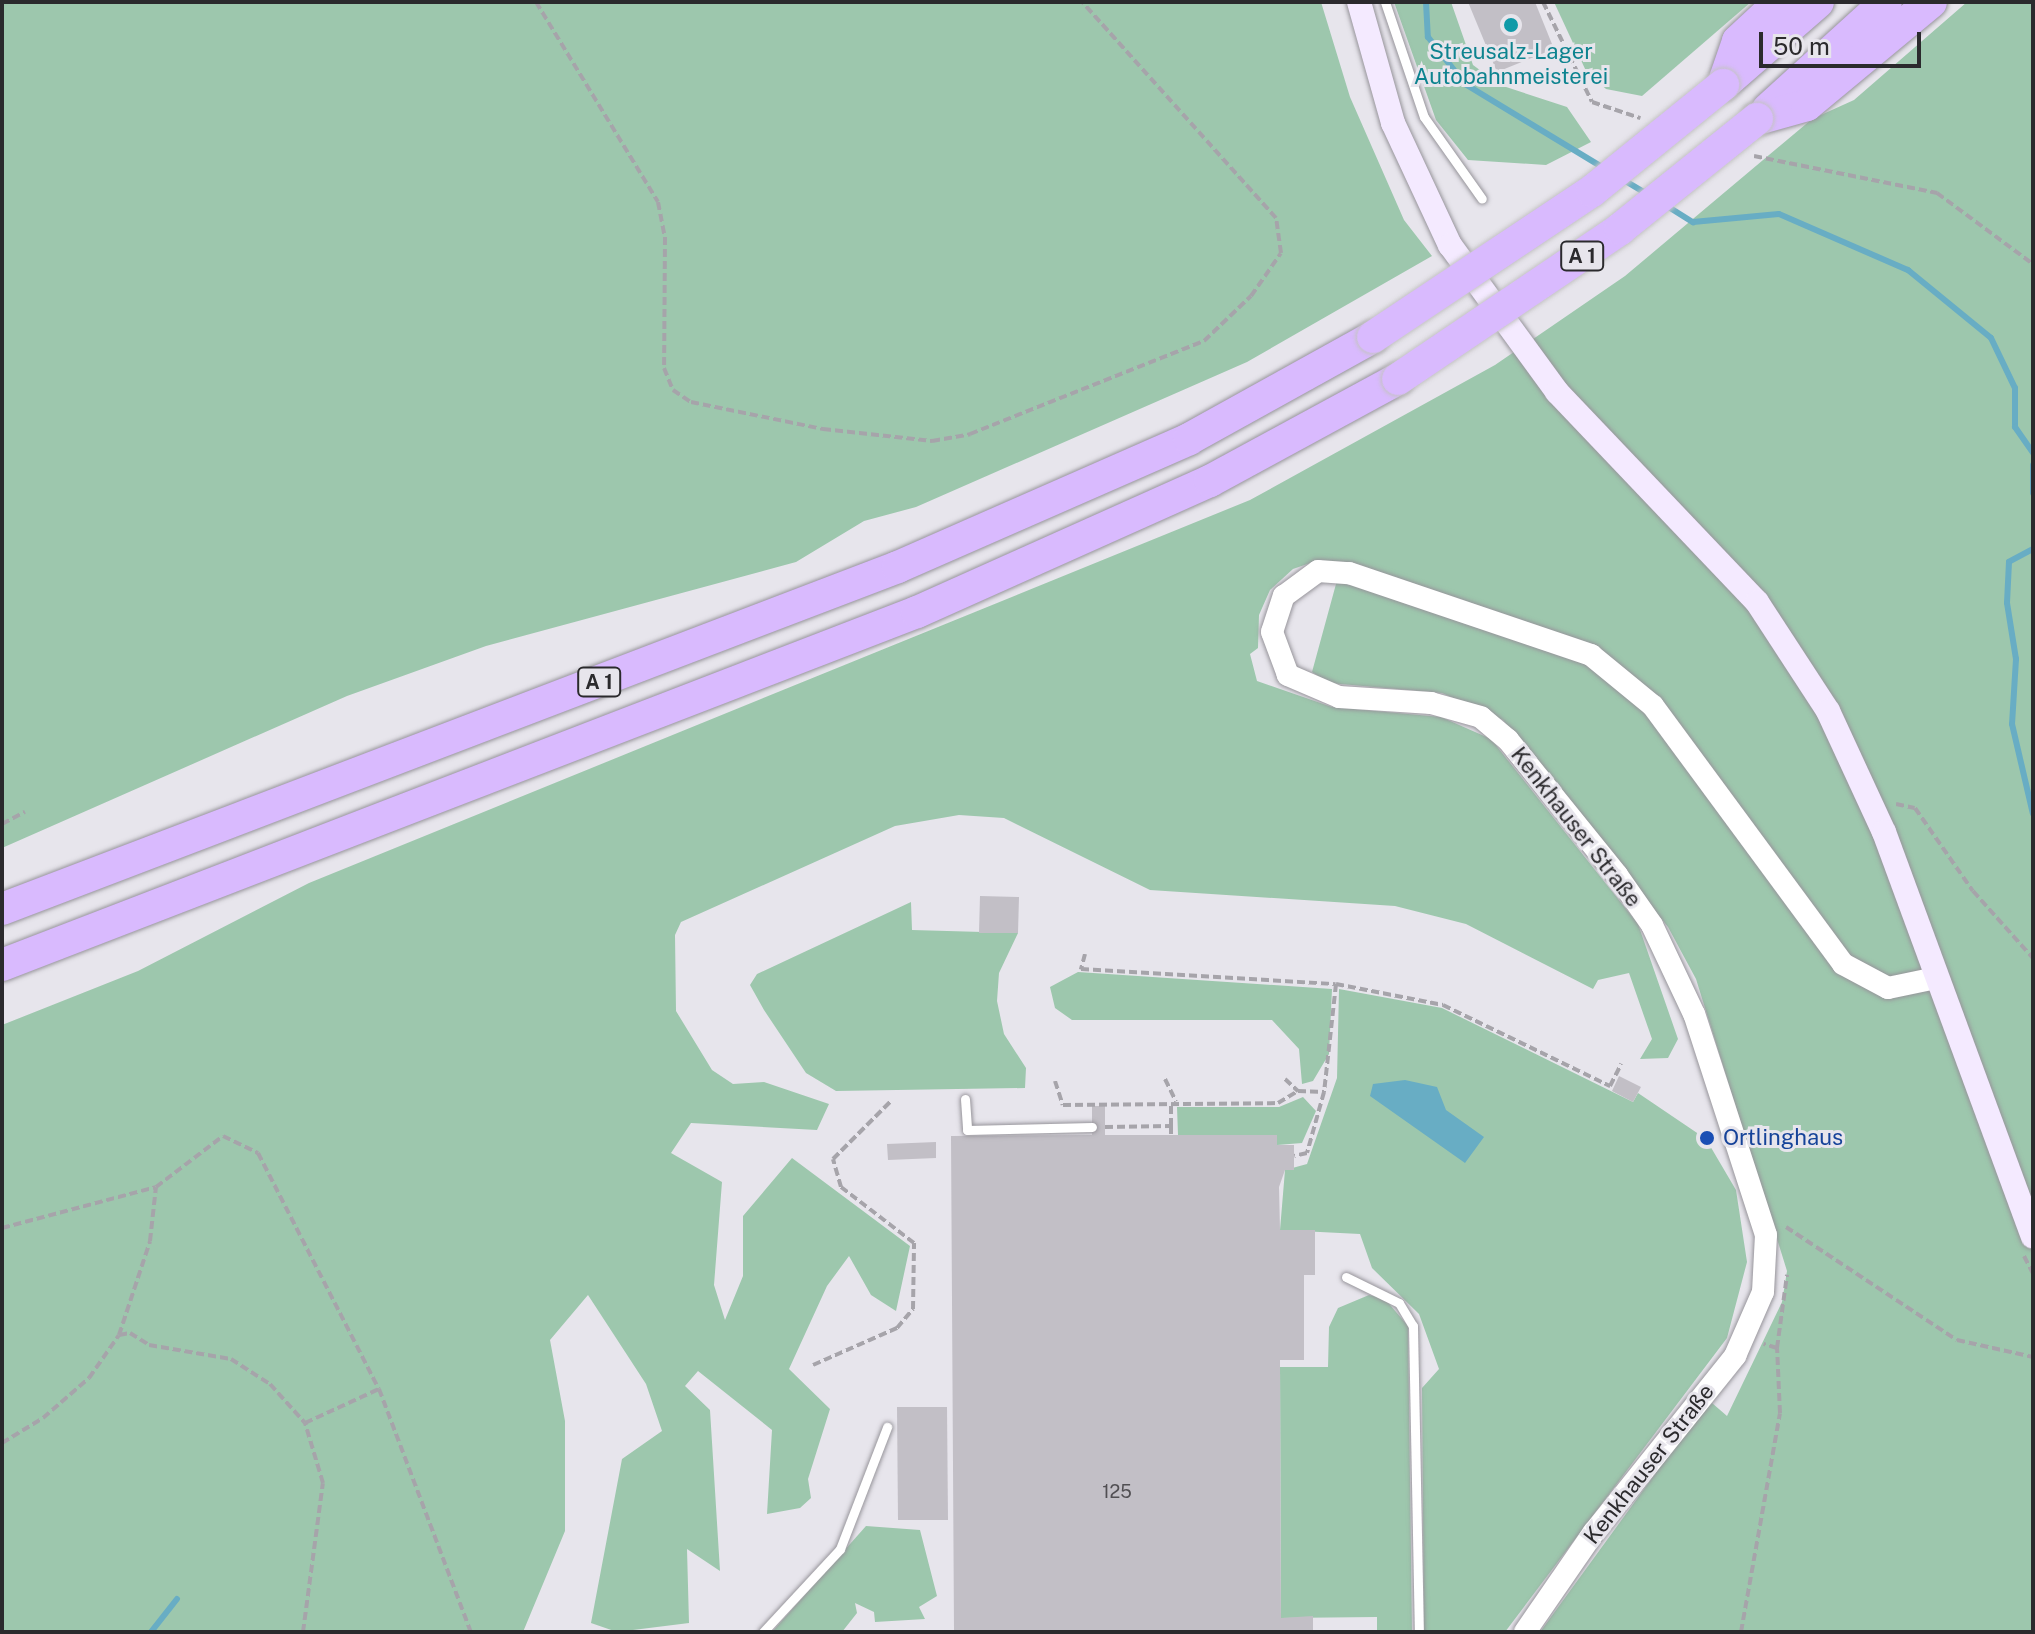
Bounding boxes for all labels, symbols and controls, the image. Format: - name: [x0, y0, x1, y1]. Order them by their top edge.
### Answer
- marker: Streusalz-Lager Autobahnmeisterei: [1502, 16, 1520, 34]
- scale bar: [1763, 16, 1925, 66]
- text: 50 m: [1773, 32, 1830, 60]
- place label: Streusalz-Lager Autobahnmeisterei: [1414, 38, 1608, 90]
- road number: A 1: [1560, 240, 1604, 272]
- road number: A 1: [577, 666, 621, 698]
- street label: Kenkhauser Straße: [1505, 742, 1647, 912]
- place label: Ortlinghaus: [1723, 1125, 1843, 1151]
- marker: Ortlinghaus: [1698, 1129, 1716, 1147]
- street label: Kenkhauser Straße: [1578, 1379, 1720, 1549]
- house number: 125: [1102, 1481, 1132, 1503]

